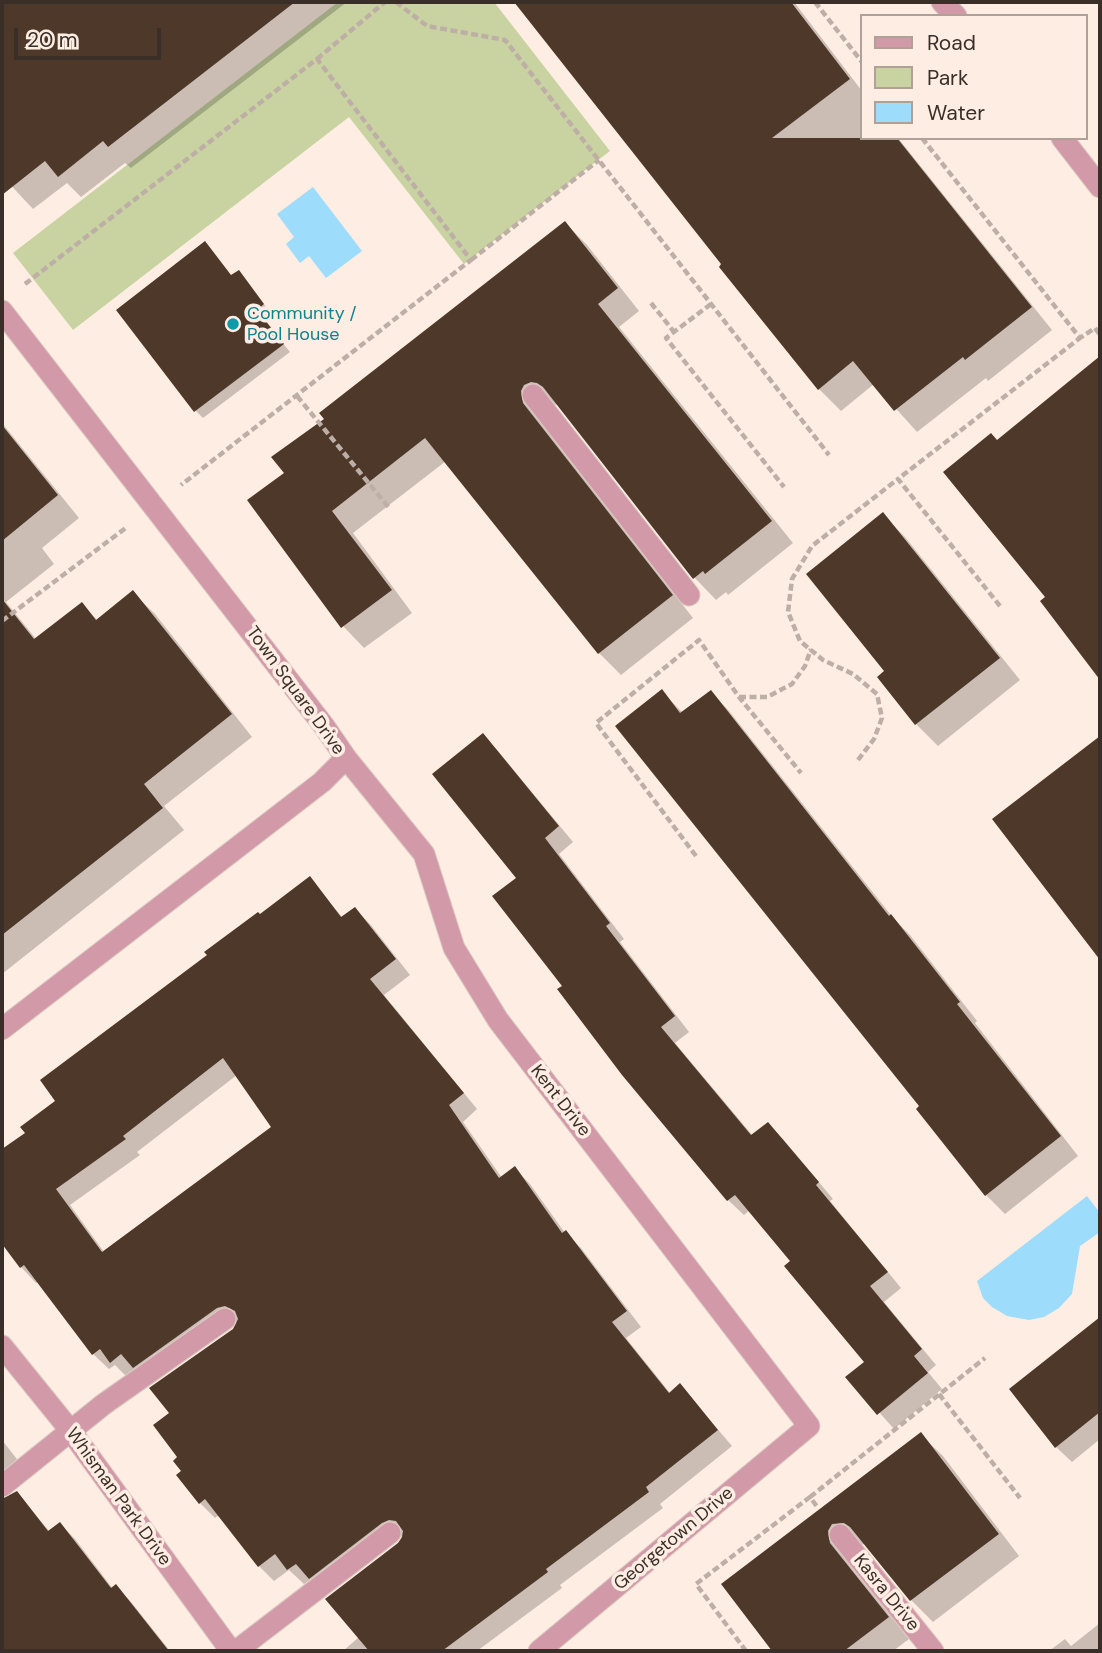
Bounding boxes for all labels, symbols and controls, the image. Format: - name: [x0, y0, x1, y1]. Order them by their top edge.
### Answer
- scale bar: [18, 14, 164, 58]
- legend: [860, 14, 1088, 140]
- text: 20 m: [27, 26, 78, 54]
- text: Road: [927, 29, 976, 57]
- text: Park: [927, 64, 968, 92]
- text: Water: [927, 99, 985, 127]
- place label: Community / Pool House: [247, 303, 357, 346]
- marker: Community / Pool House: [225, 316, 241, 332]
- street label: Town Square Drive: [241, 623, 349, 759]
- street label: Kent Drive: [525, 1061, 595, 1141]
- street label: Whisman Park Drive: [61, 1424, 175, 1570]
- street label: Georgetown Drive: [610, 1483, 738, 1595]
- street label: Kasra Drive: [848, 1550, 924, 1636]

